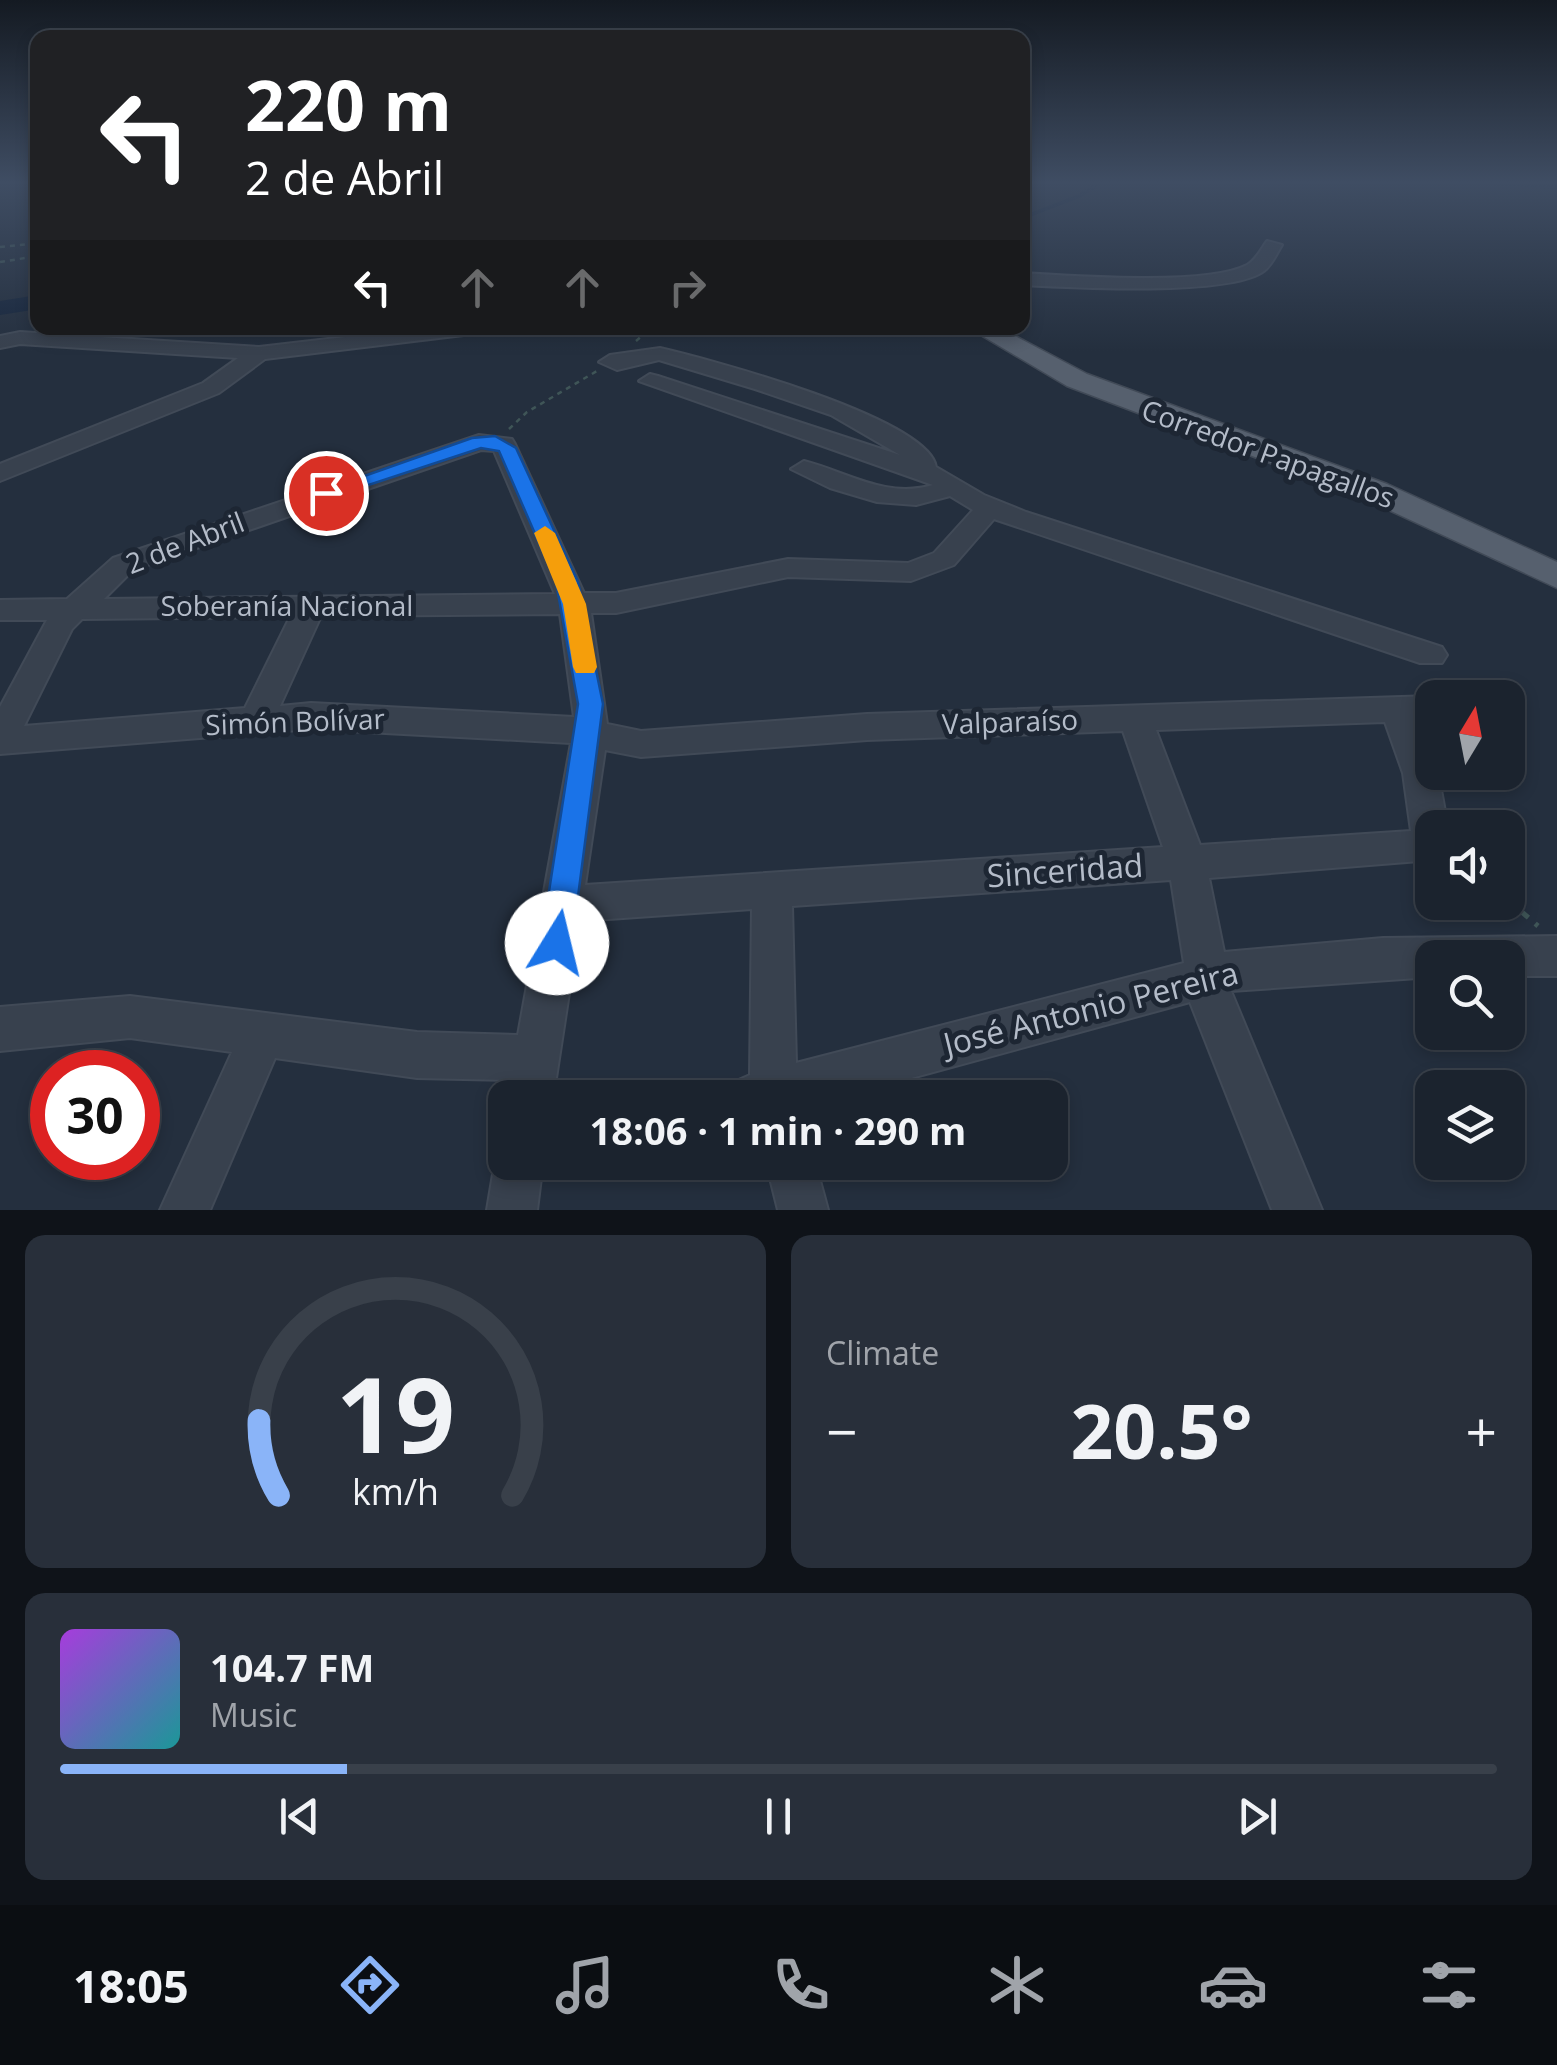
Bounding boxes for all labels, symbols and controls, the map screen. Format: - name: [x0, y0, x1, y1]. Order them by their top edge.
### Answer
- text: 220 m: [245, 56, 452, 152]
- icon: left: [80, 70, 210, 200]
- text: 2 de Abril: [245, 147, 444, 208]
- icon: left: [345, 260, 400, 315]
- icon: ahead: [450, 260, 505, 315]
- icon: ahead: [555, 260, 610, 315]
- icon: right: [660, 260, 715, 315]
- street label: Corredor Papagallos: [1137, 390, 1400, 516]
- pin: [284, 451, 369, 536]
- icon: arrive: [299, 466, 354, 521]
- street label: 2 de Abril: [120, 502, 249, 582]
- street label: Soberanía Nacional: [161, 586, 413, 624]
- north arrow: [1415, 680, 1525, 790]
- map controls: [1415, 680, 1525, 1180]
- street label: Simón Bolívar: [205, 699, 386, 743]
- street label: Valparaíso: [941, 700, 1079, 742]
- button: sound: [1415, 810, 1525, 920]
- street label: Sinceridad: [985, 843, 1145, 896]
- position arrow: [505, 891, 609, 995]
- button: search: [1415, 940, 1525, 1050]
- street label: José Antonio Pereira: [936, 950, 1243, 1066]
- speed limit sign: 30: [30, 1050, 160, 1180]
- button: layers: [1415, 1070, 1525, 1180]
- text: 18:06 · 1 min · 290 m: [590, 1104, 966, 1156]
- text: Climate: [826, 1331, 939, 1374]
- text: 19: [336, 1342, 455, 1483]
- text: 20.5°: [1070, 1379, 1253, 1481]
- text: −: [826, 1393, 857, 1468]
- text: +: [1466, 1393, 1497, 1468]
- text: km/h: [352, 1467, 439, 1515]
- text: 104.7 FM: [210, 1641, 374, 1693]
- text: Music: [210, 1693, 297, 1736]
- icon: previous: [272, 1789, 327, 1844]
- icon: pause: [751, 1789, 806, 1844]
- icon: next: [1230, 1789, 1285, 1844]
- icon: directions: [335, 1950, 405, 2020]
- icon: music: [550, 1950, 620, 2020]
- icon: phone: [766, 1950, 836, 2020]
- icon: climate: [982, 1950, 1052, 2020]
- icon: car: [1198, 1950, 1268, 2020]
- icon: filters: [1414, 1950, 1484, 2020]
- text: 18:05: [73, 1955, 189, 2016]

